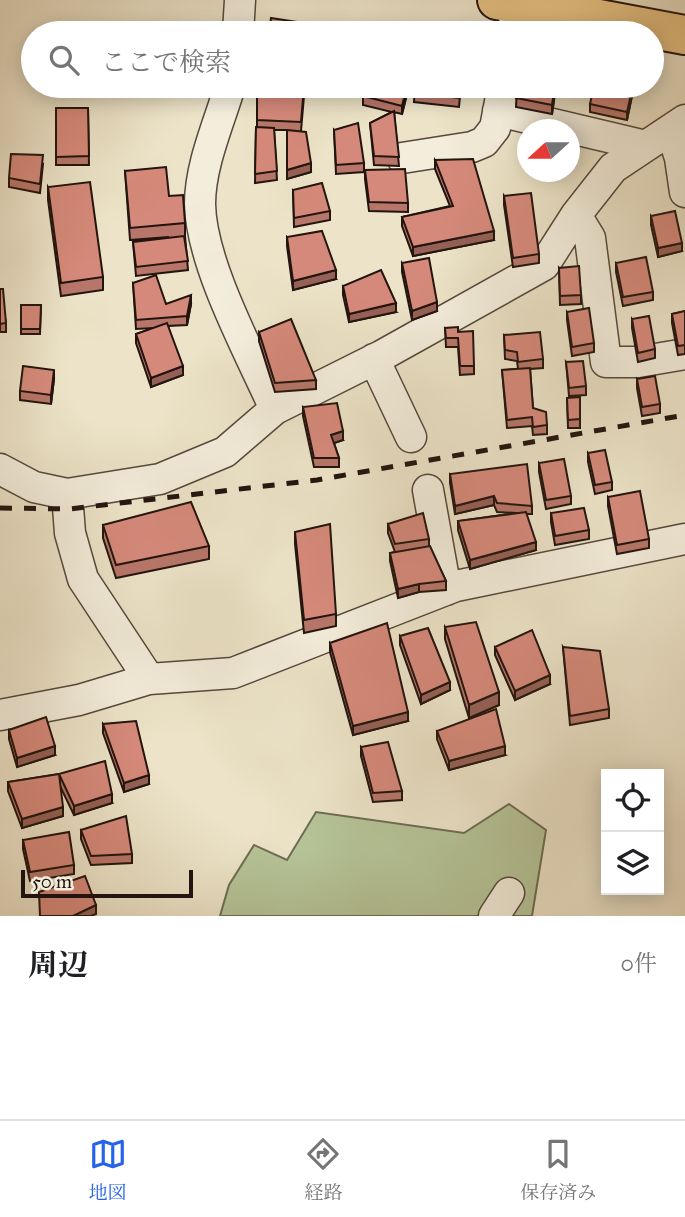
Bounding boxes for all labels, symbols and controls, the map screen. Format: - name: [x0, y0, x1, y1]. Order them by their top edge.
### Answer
- search box: [21, 21, 664, 98]
- icon: search: [45, 41, 83, 79]
- text: ここで検索: [101, 46, 231, 78]
- north arrow: [517, 119, 580, 182]
- map controls: [601, 769, 664, 895]
- button: locate: [601, 769, 664, 832]
- button: layers: [601, 832, 664, 895]
- scale bar: [21, 867, 192, 899]
- text: 50 m: [32, 870, 72, 893]
- text: 周辺: [28, 947, 88, 983]
- text: 0件: [621, 949, 657, 977]
- tab: 地図: [89, 1135, 127, 1204]
- tab: 経路: [304, 1135, 342, 1204]
- tab: 保存済み: [520, 1135, 596, 1204]

